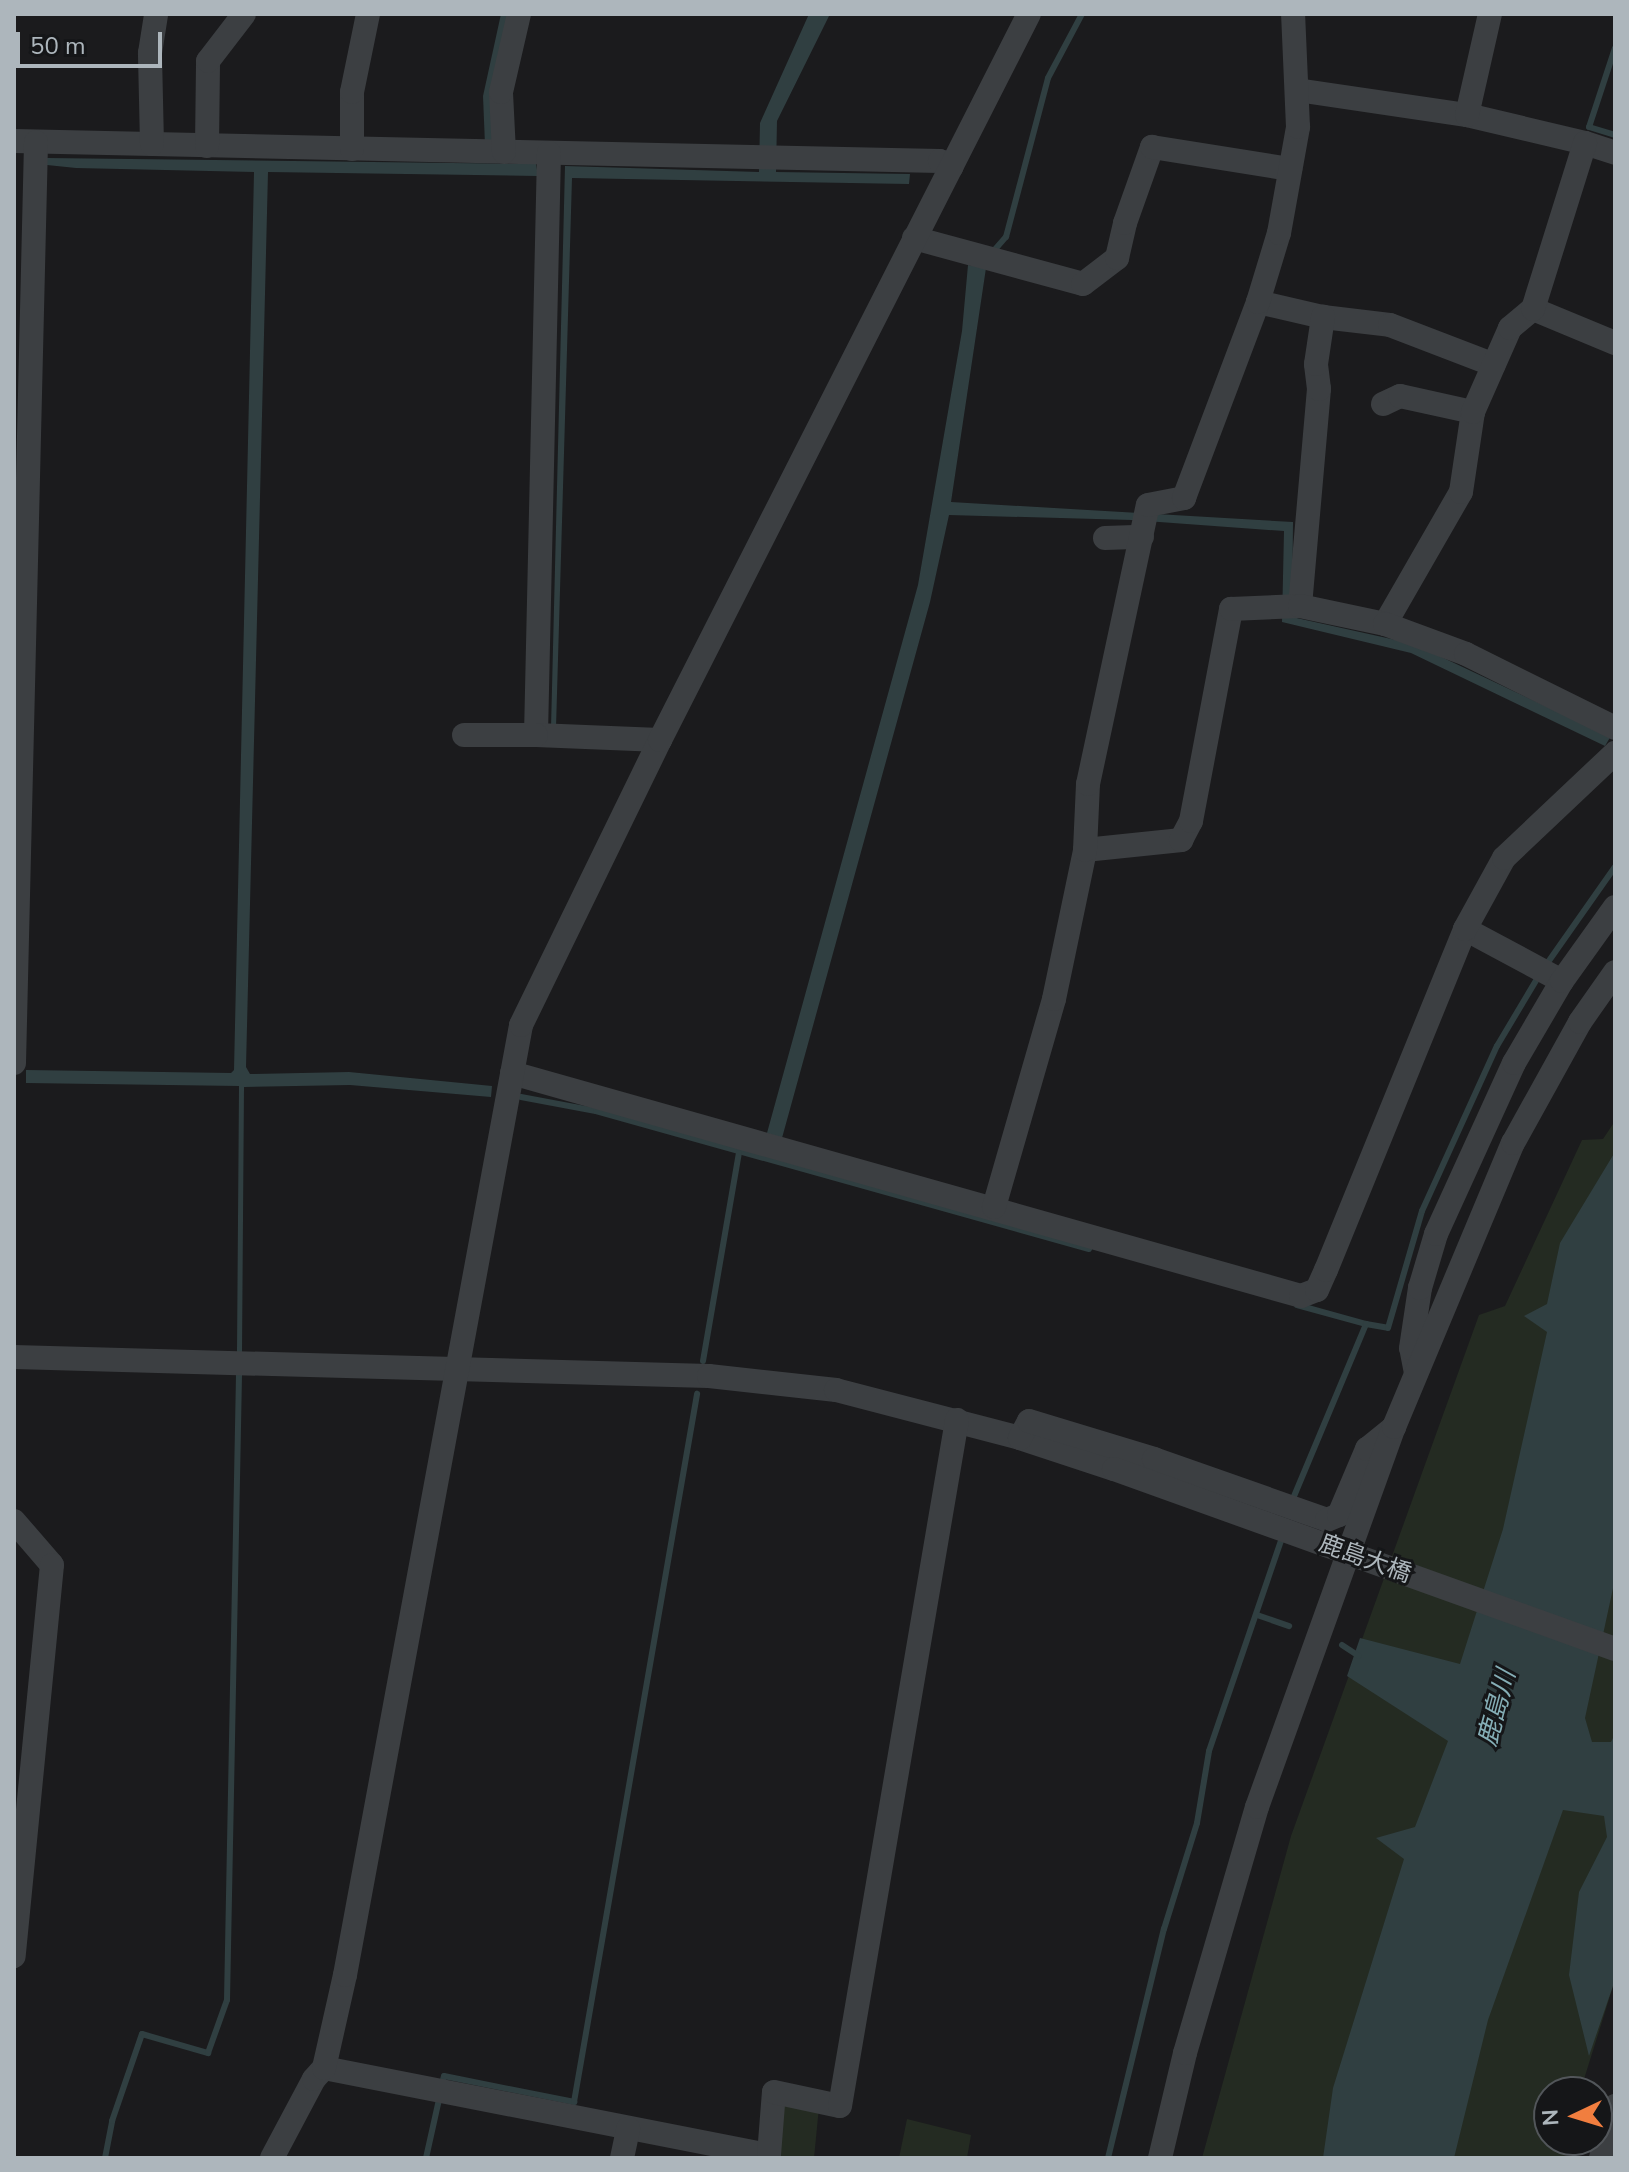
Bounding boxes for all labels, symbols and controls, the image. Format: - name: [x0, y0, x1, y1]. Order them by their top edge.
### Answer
- scale bar: [20, 16, 166, 66]
- text: 50 m: [30, 30, 86, 62]
- street label: 鹿島大橋: [1315, 1529, 1415, 1589]
- water label: 鹿島川: [1472, 1666, 1522, 1750]
- north arrow: [1533, 2076, 1613, 2156]
- text: N: [1536, 2108, 1567, 2127]

